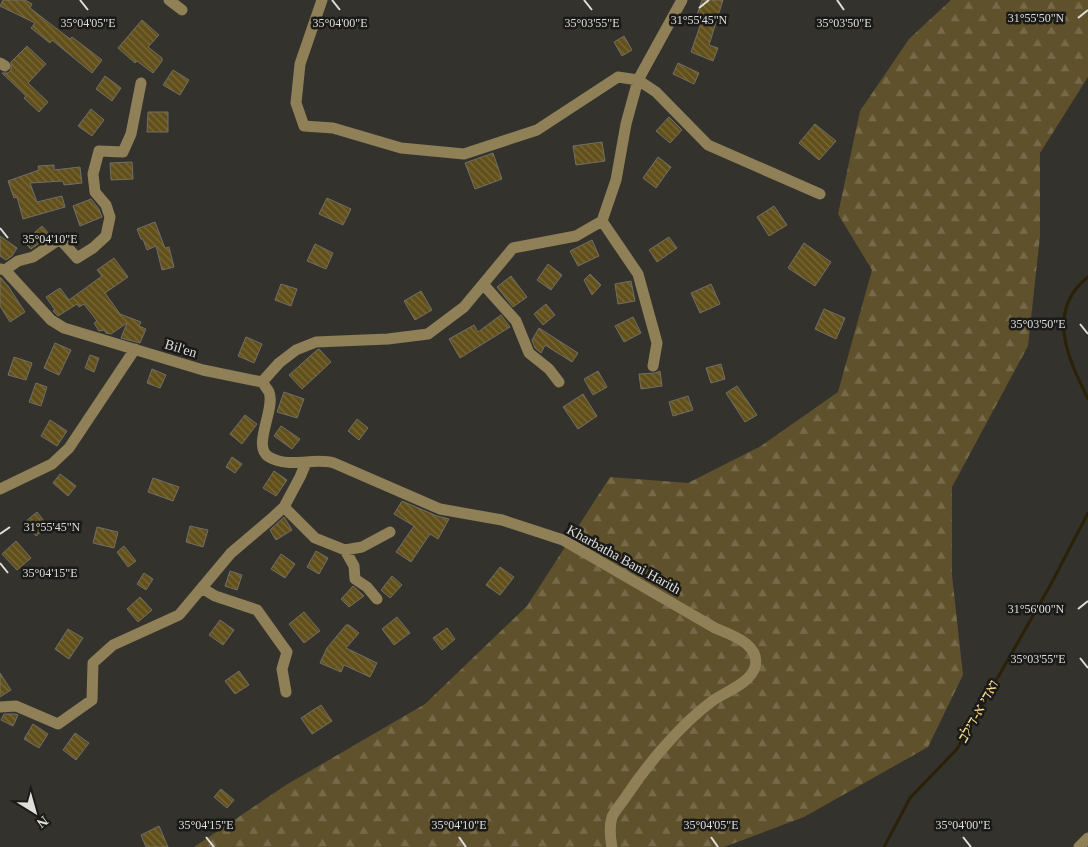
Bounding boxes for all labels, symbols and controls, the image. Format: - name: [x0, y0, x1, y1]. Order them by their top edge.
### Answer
- text: 31°55'50"N: [1008, 11, 1065, 25]
- text: 31°55'45"N: [671, 13, 728, 27]
- text: 35°04'05"E: [60, 16, 116, 30]
- text: 35°04'00"E: [312, 16, 368, 30]
- text: 35°03'55"E: [564, 16, 620, 30]
- text: 35°03'50"E: [816, 16, 872, 30]
- text: 35°04'10"E: [22, 232, 78, 246]
- text: 35°03'50"E: [1010, 317, 1066, 331]
- street label: Bil'en: [163, 337, 199, 360]
- text: 31°55'45"N: [24, 520, 81, 534]
- street label: Kharbatha Bani Harith: [564, 522, 683, 597]
- text: 35°04'15"E: [22, 566, 78, 580]
- text: 31°56'00"N: [1008, 602, 1065, 616]
- text: 35°03'55"E: [1010, 652, 1066, 666]
- water label: ואדי א-דילב: [954, 677, 1002, 746]
- north arrow: [10, 787, 60, 837]
- text: N: [34, 813, 51, 831]
- text: 35°04'15"E: [178, 818, 234, 832]
- text: 35°04'10"E: [431, 818, 487, 832]
- text: 35°04'05"E: [683, 818, 739, 832]
- text: 35°04'00"E: [935, 818, 991, 832]

